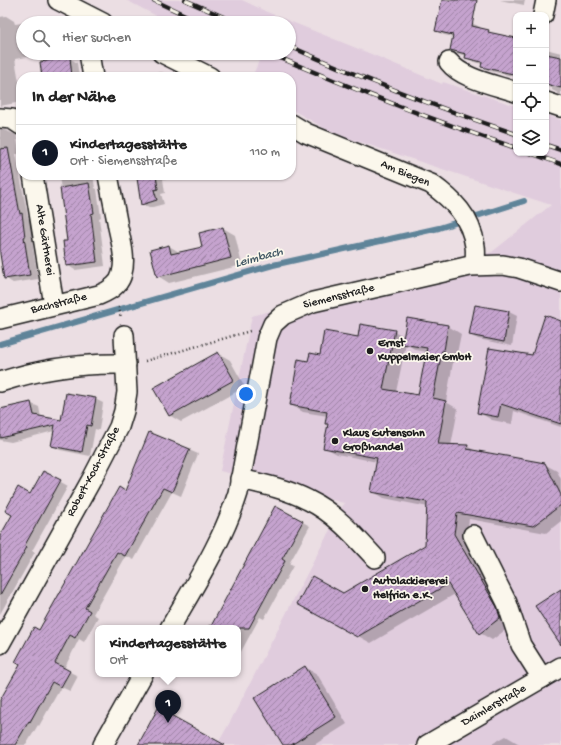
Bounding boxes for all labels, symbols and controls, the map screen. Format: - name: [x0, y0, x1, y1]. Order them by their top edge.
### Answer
- map controls: [513, 12, 549, 156]
- button: +: [513, 12, 549, 48]
- search box: [16, 16, 296, 60]
- icon: search: [30, 27, 52, 49]
- text: Hier suchen: [62, 29, 131, 47]
- button: −: [513, 48, 549, 84]
- button: locate: [513, 84, 549, 120]
- text: In der Nähe: [32, 88, 115, 108]
- button: layers: [513, 120, 549, 156]
- text: Kindertagesstätte: [70, 136, 187, 154]
- text: 1: [42, 145, 48, 160]
- text: 110 m: [250, 145, 280, 160]
- text: Ort · Siemensstraße: [70, 154, 177, 169]
- street label: Am Biegen: [378, 157, 432, 191]
- street label: Alte Gärtnerei: [31, 203, 57, 277]
- water label: Leimbach: [233, 244, 286, 272]
- street label: Siemensstraße: [302, 281, 377, 313]
- street label: Bachstraße: [29, 290, 89, 318]
- place label: Ernst Kuppelmaier GmbH: [377, 337, 472, 365]
- marker: Ernst Kuppelmaier GmbH: [365, 346, 375, 356]
- your location: [236, 384, 256, 404]
- street label: Robert-Koch-Straße: [64, 424, 124, 519]
- place label: Klaus Gutensohn Großhandel: [342, 427, 425, 455]
- marker: Klaus Gutensohn Großhandel: [330, 436, 340, 446]
- place label: Autolackiererei Helfrich e.K.: [372, 575, 448, 603]
- marker: Autolackiererei Helfrich e.K.: [360, 584, 370, 594]
- popup: [95, 625, 241, 677]
- text: Kindertagesstätte: [110, 635, 226, 653]
- text: Ort: [110, 653, 127, 668]
- street label: Daimlerstraße: [458, 681, 530, 731]
- pin: 1: [155, 690, 181, 723]

